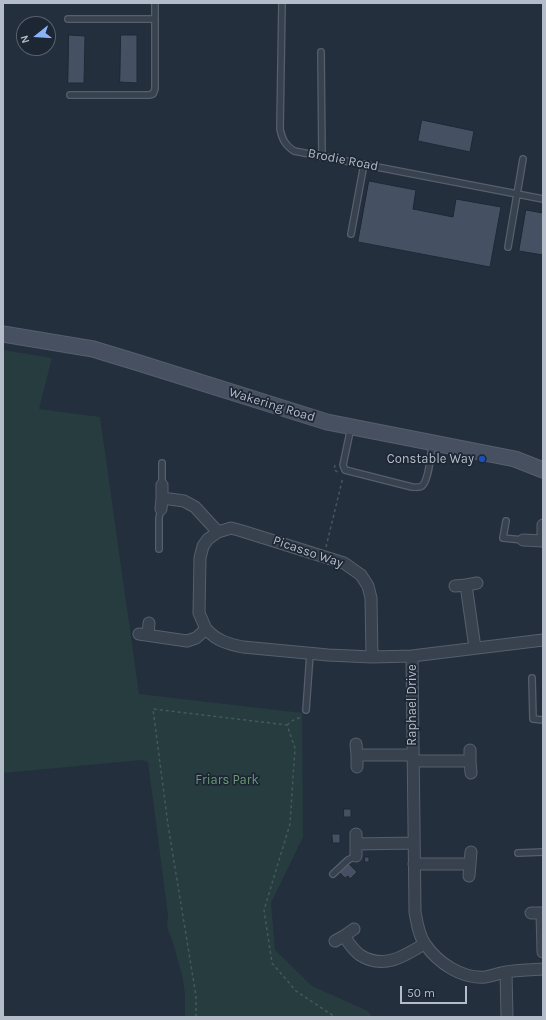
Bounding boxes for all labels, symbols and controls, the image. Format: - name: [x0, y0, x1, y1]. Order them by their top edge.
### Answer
- north arrow: [16, 16, 56, 56]
- text: N: [18, 34, 32, 45]
- street label: Brodie Road: [307, 146, 379, 174]
- street label: Wakering Road: [227, 385, 317, 425]
- place label: Constable Way: [387, 451, 474, 467]
- marker: Constable Way: [477, 454, 487, 464]
- street label: Picasso Way: [271, 533, 345, 571]
- street label: Raphael Drive: [404, 664, 420, 746]
- park label: Friars Park: [195, 772, 259, 788]
- scale bar: [402, 978, 469, 1004]
- text: 50 m: [407, 986, 435, 1000]

